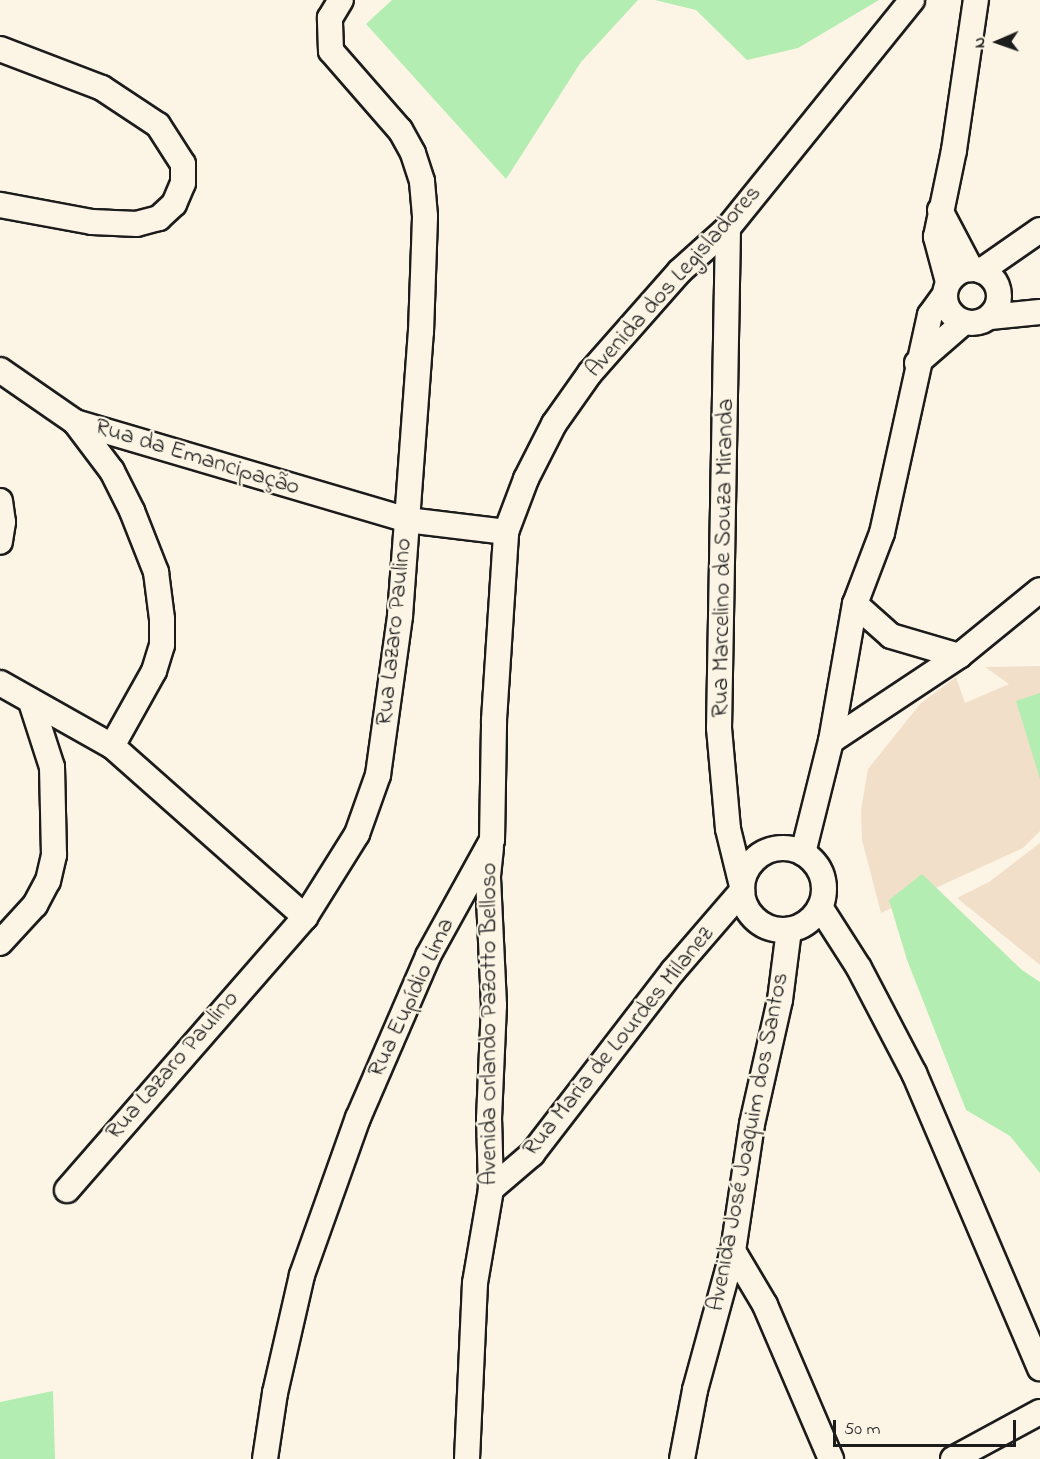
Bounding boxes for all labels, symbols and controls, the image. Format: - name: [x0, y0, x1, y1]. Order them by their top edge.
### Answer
- north arrow: [968, 12, 1028, 72]
- text: N: [968, 37, 992, 48]
- street label: Avenida dos Legisladores: [580, 180, 768, 384]
- street label: Rua Marcelino de Souza Miranda: [707, 398, 741, 718]
- street label: Rua da Emancipação: [91, 413, 303, 503]
- street label: Rua Lazaro Paulino: [371, 537, 419, 727]
- street label: Avenida Orlando Pazotto Belloso: [476, 863, 504, 1185]
- street label: Rua Eupídio Lima: [362, 914, 462, 1082]
- street label: Rua Maria de Lourdes Milanez: [517, 921, 721, 1163]
- street label: Avenida José Joaquim dos Santos: [702, 970, 796, 1314]
- street label: Rua Lazaro Paulino: [100, 985, 246, 1147]
- scale bar: [836, 1408, 1019, 1446]
- text: 50 m: [844, 1417, 881, 1443]

